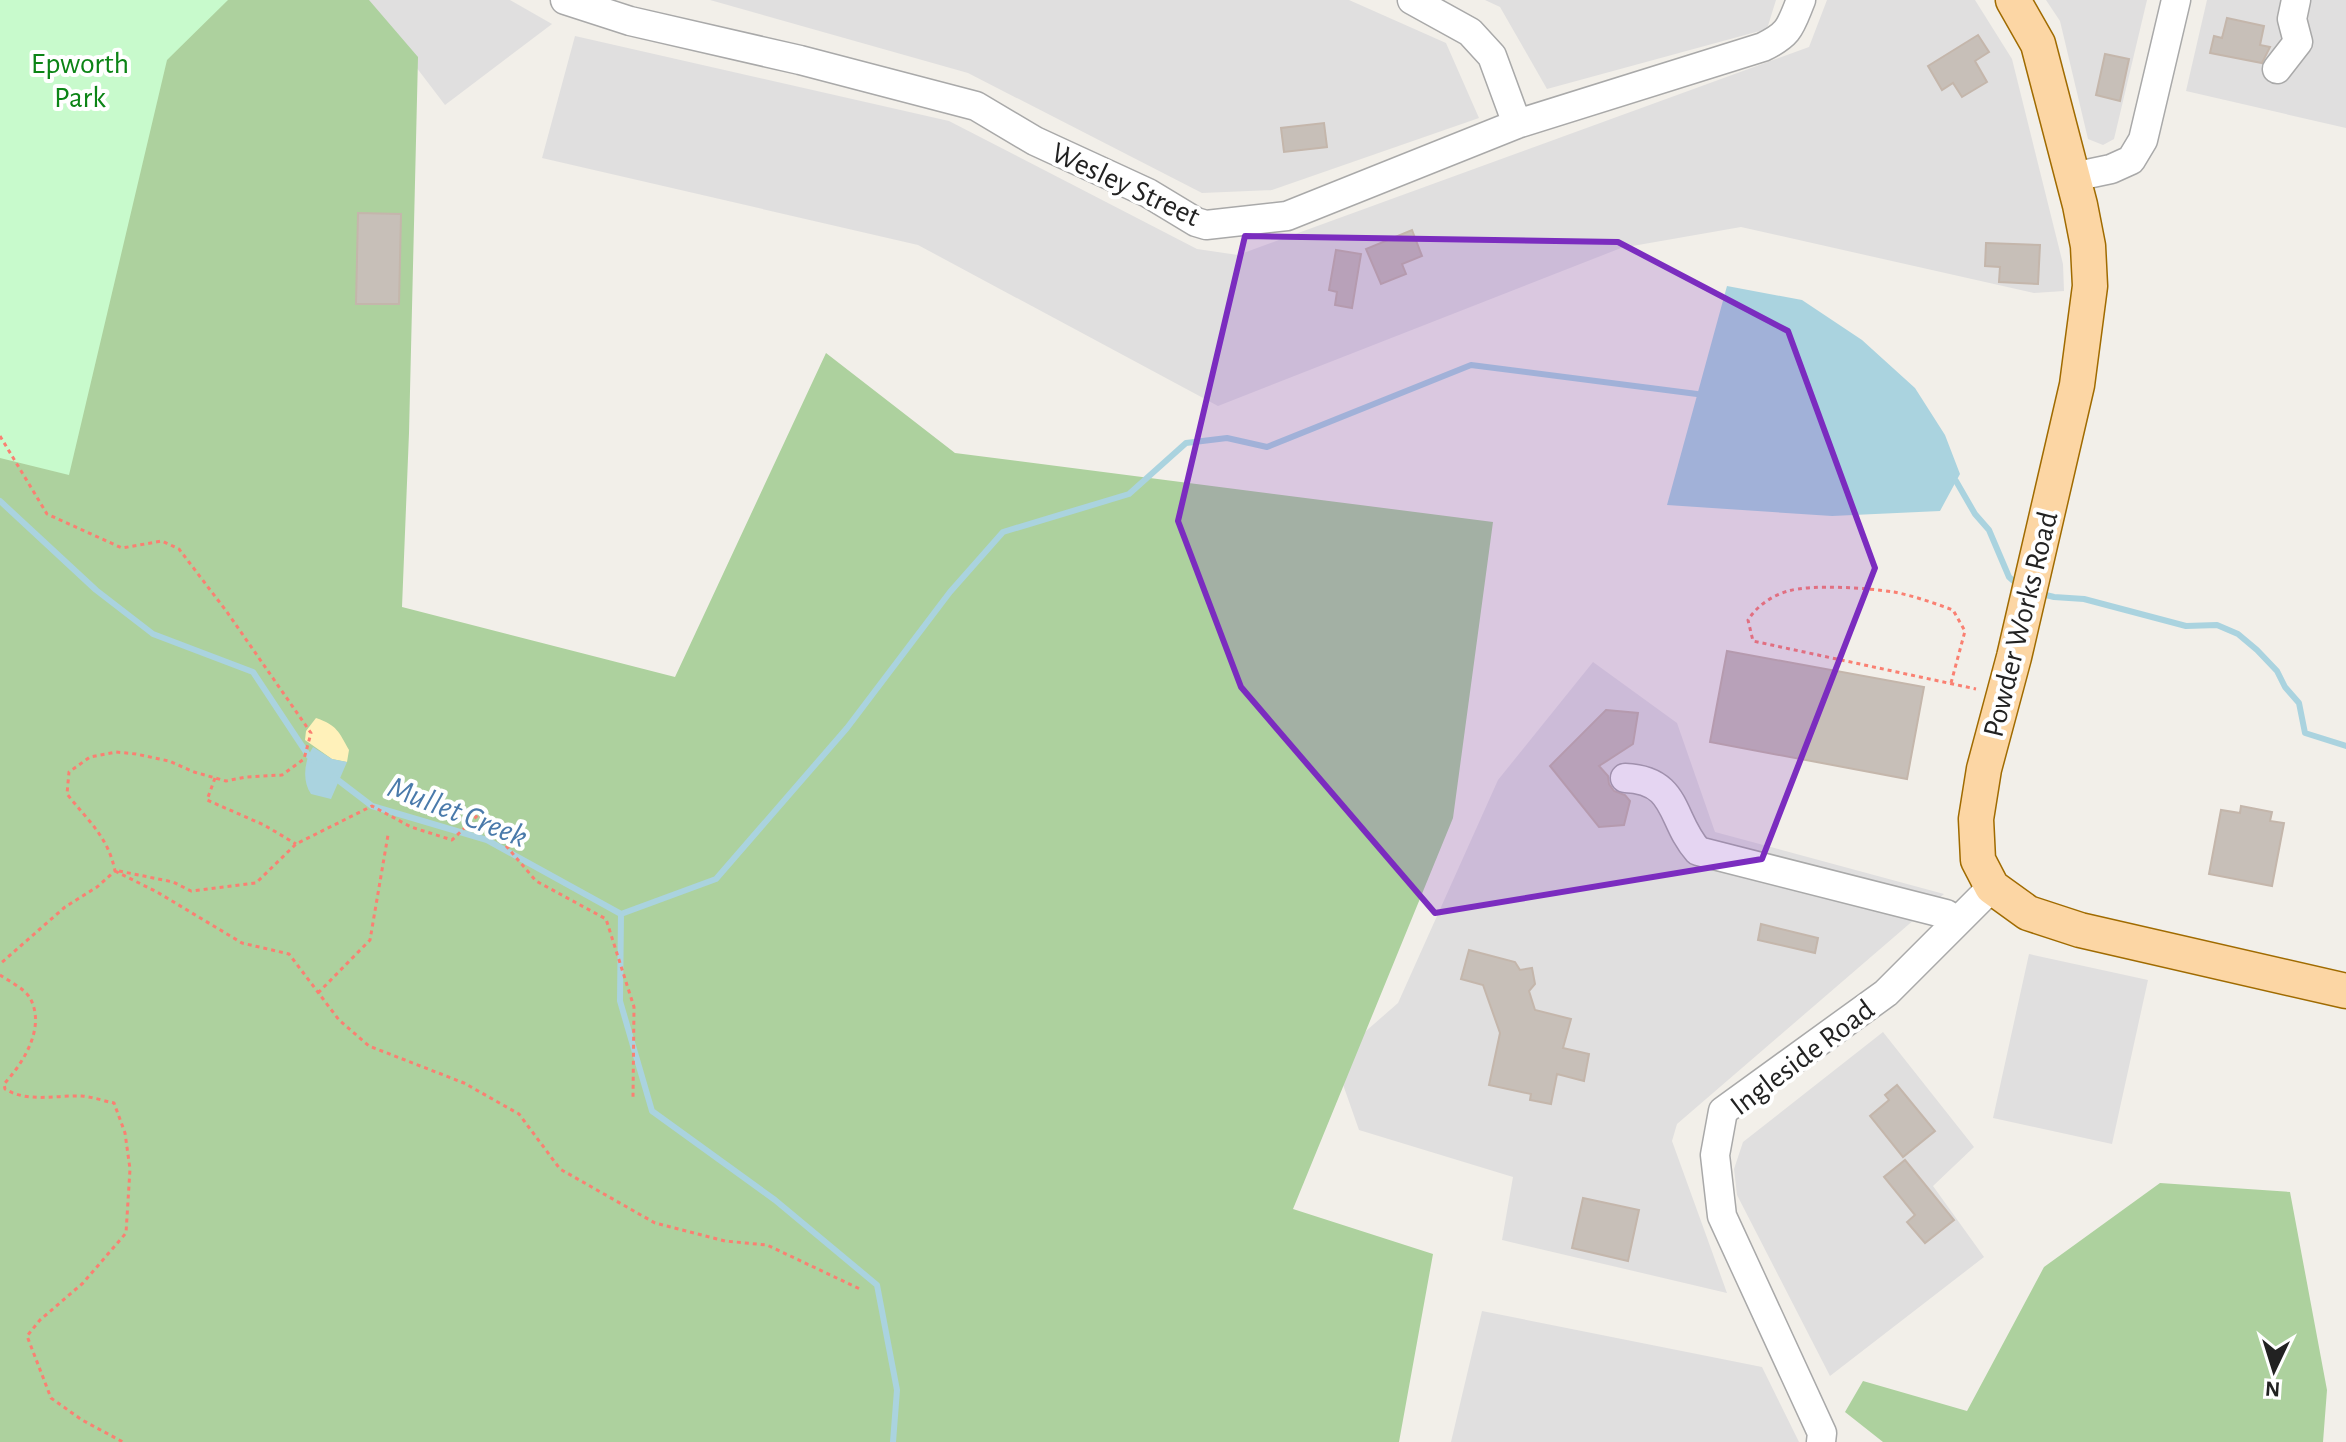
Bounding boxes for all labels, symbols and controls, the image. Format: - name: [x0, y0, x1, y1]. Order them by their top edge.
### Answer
- park label: Epworth Park: [31, 49, 129, 113]
- street label: Wesley Street: [1047, 137, 1205, 232]
- street label: Powder Works Road: [1978, 508, 2064, 740]
- water label: Mullet Creek: [384, 771, 532, 853]
- street label: Ingleside Road: [1725, 994, 1880, 1121]
- north arrow: [2234, 1330, 2314, 1410]
- text: N: [2264, 1377, 2281, 1400]

